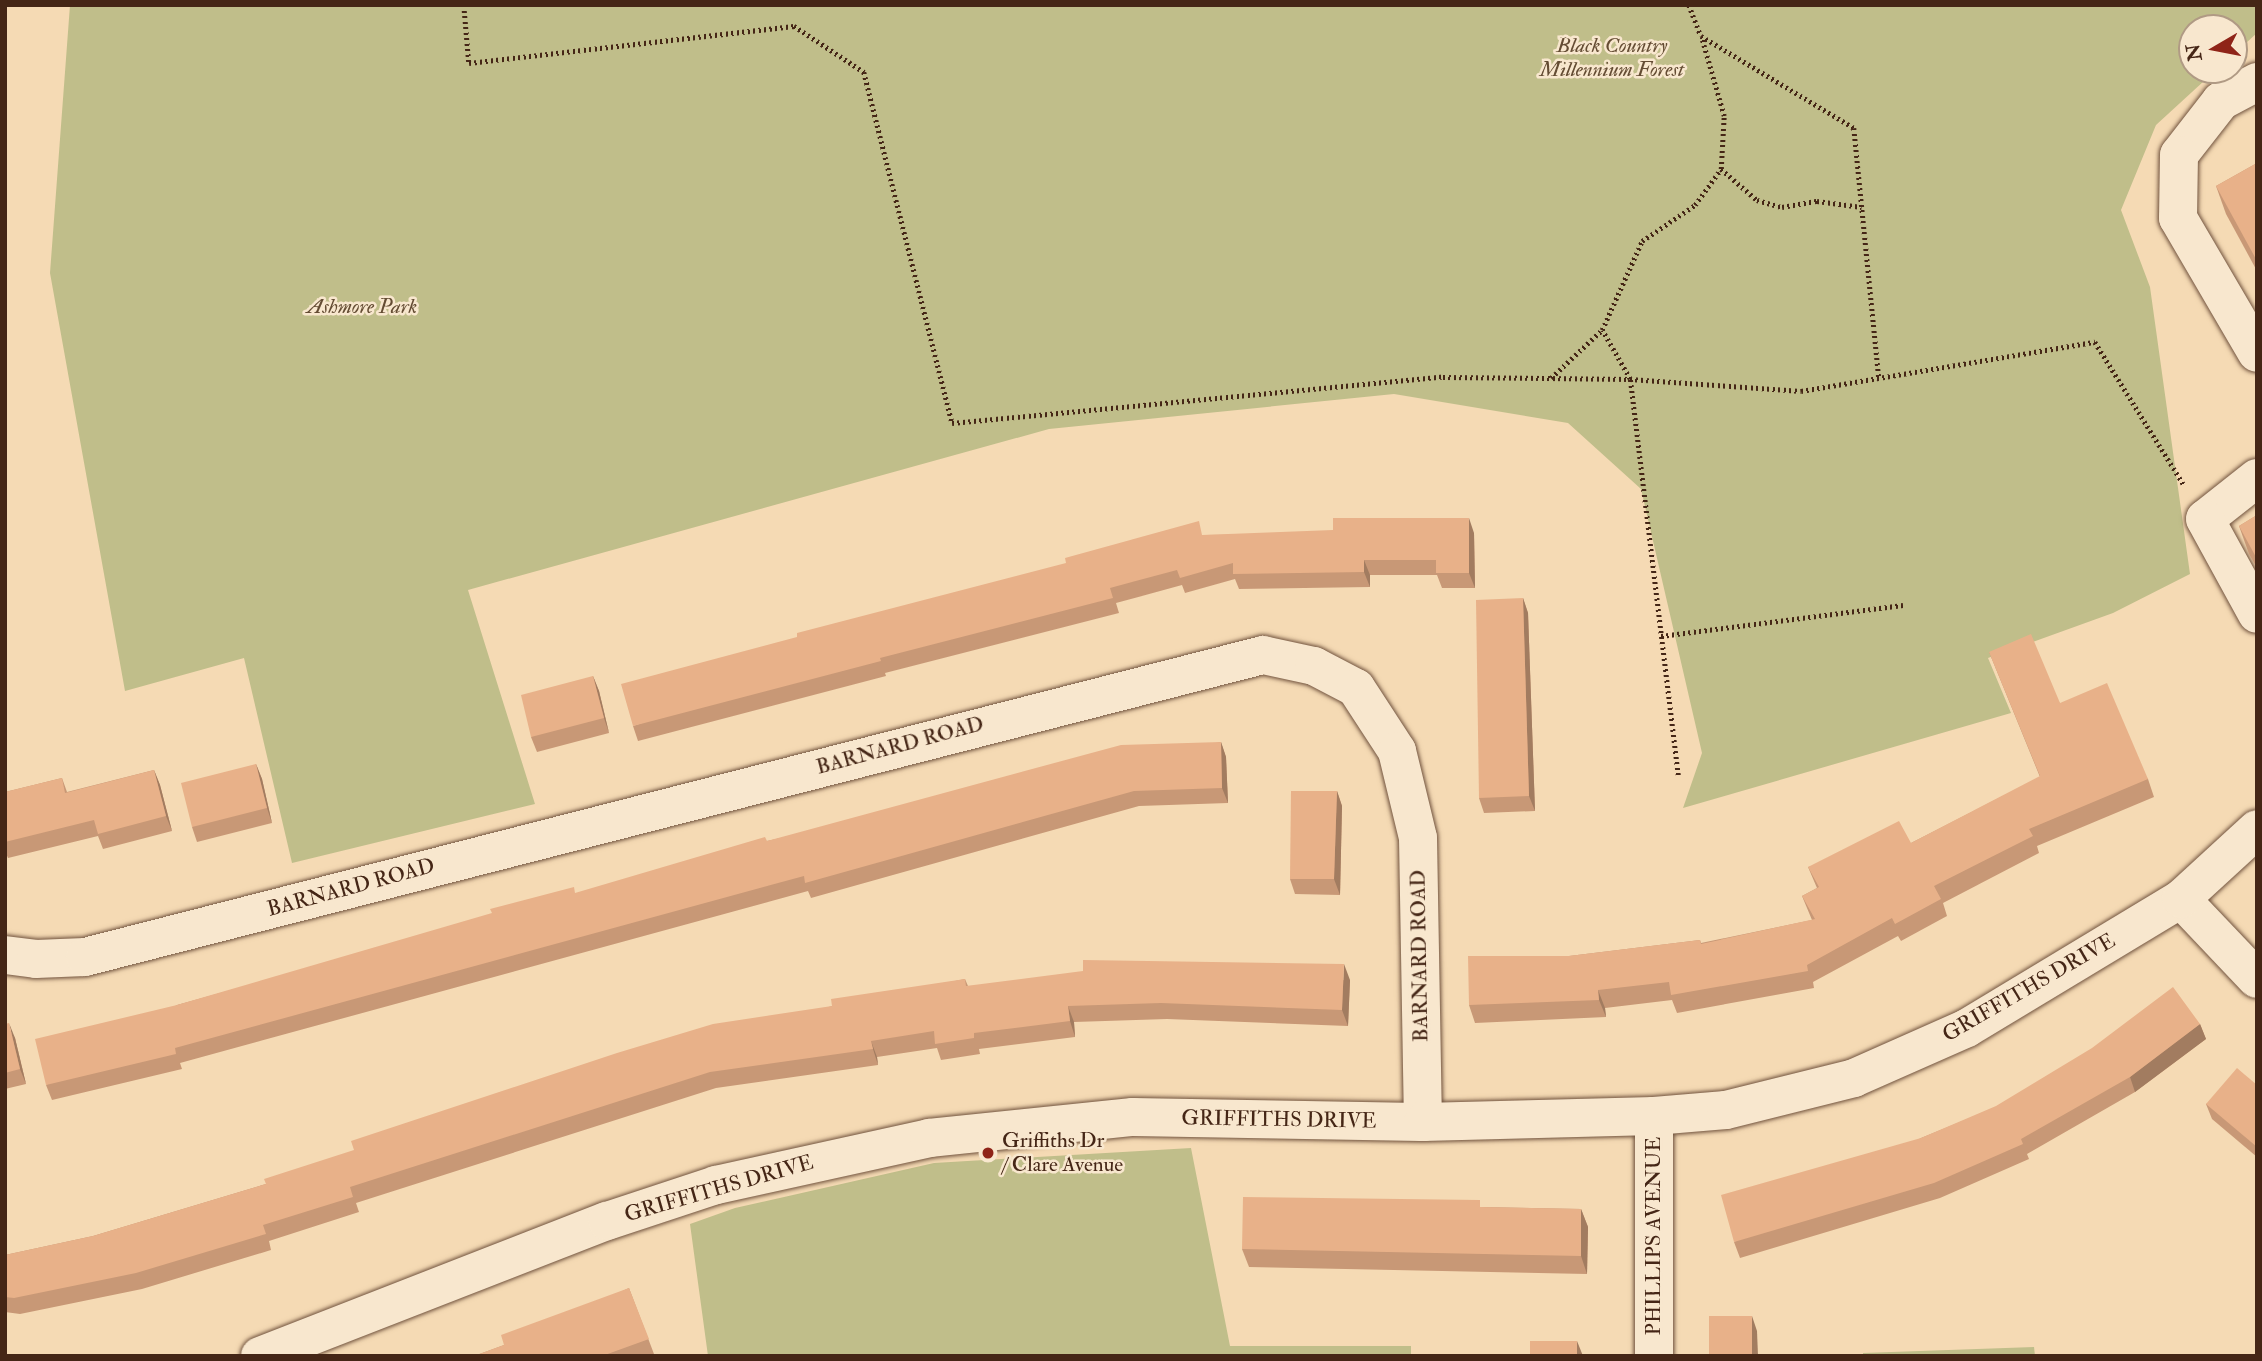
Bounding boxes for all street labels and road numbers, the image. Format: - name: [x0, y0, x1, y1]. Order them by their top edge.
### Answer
- street label: BARNARD ROAD: [814, 712, 986, 780]
- street label: BARNARD ROAD: [265, 854, 437, 922]
- street label: BARNARD ROAD: [1406, 870, 1434, 1042]
- street label: GRIFFITHS DRIVE: [1938, 928, 2120, 1048]
- street label: GRIFFITHS DRIVE: [1181, 1106, 1377, 1134]
- street label: PHILLIPS AVENUE: [1641, 1137, 1667, 1335]
- street label: GRIFFITHS DRIVE: [622, 1150, 816, 1228]

